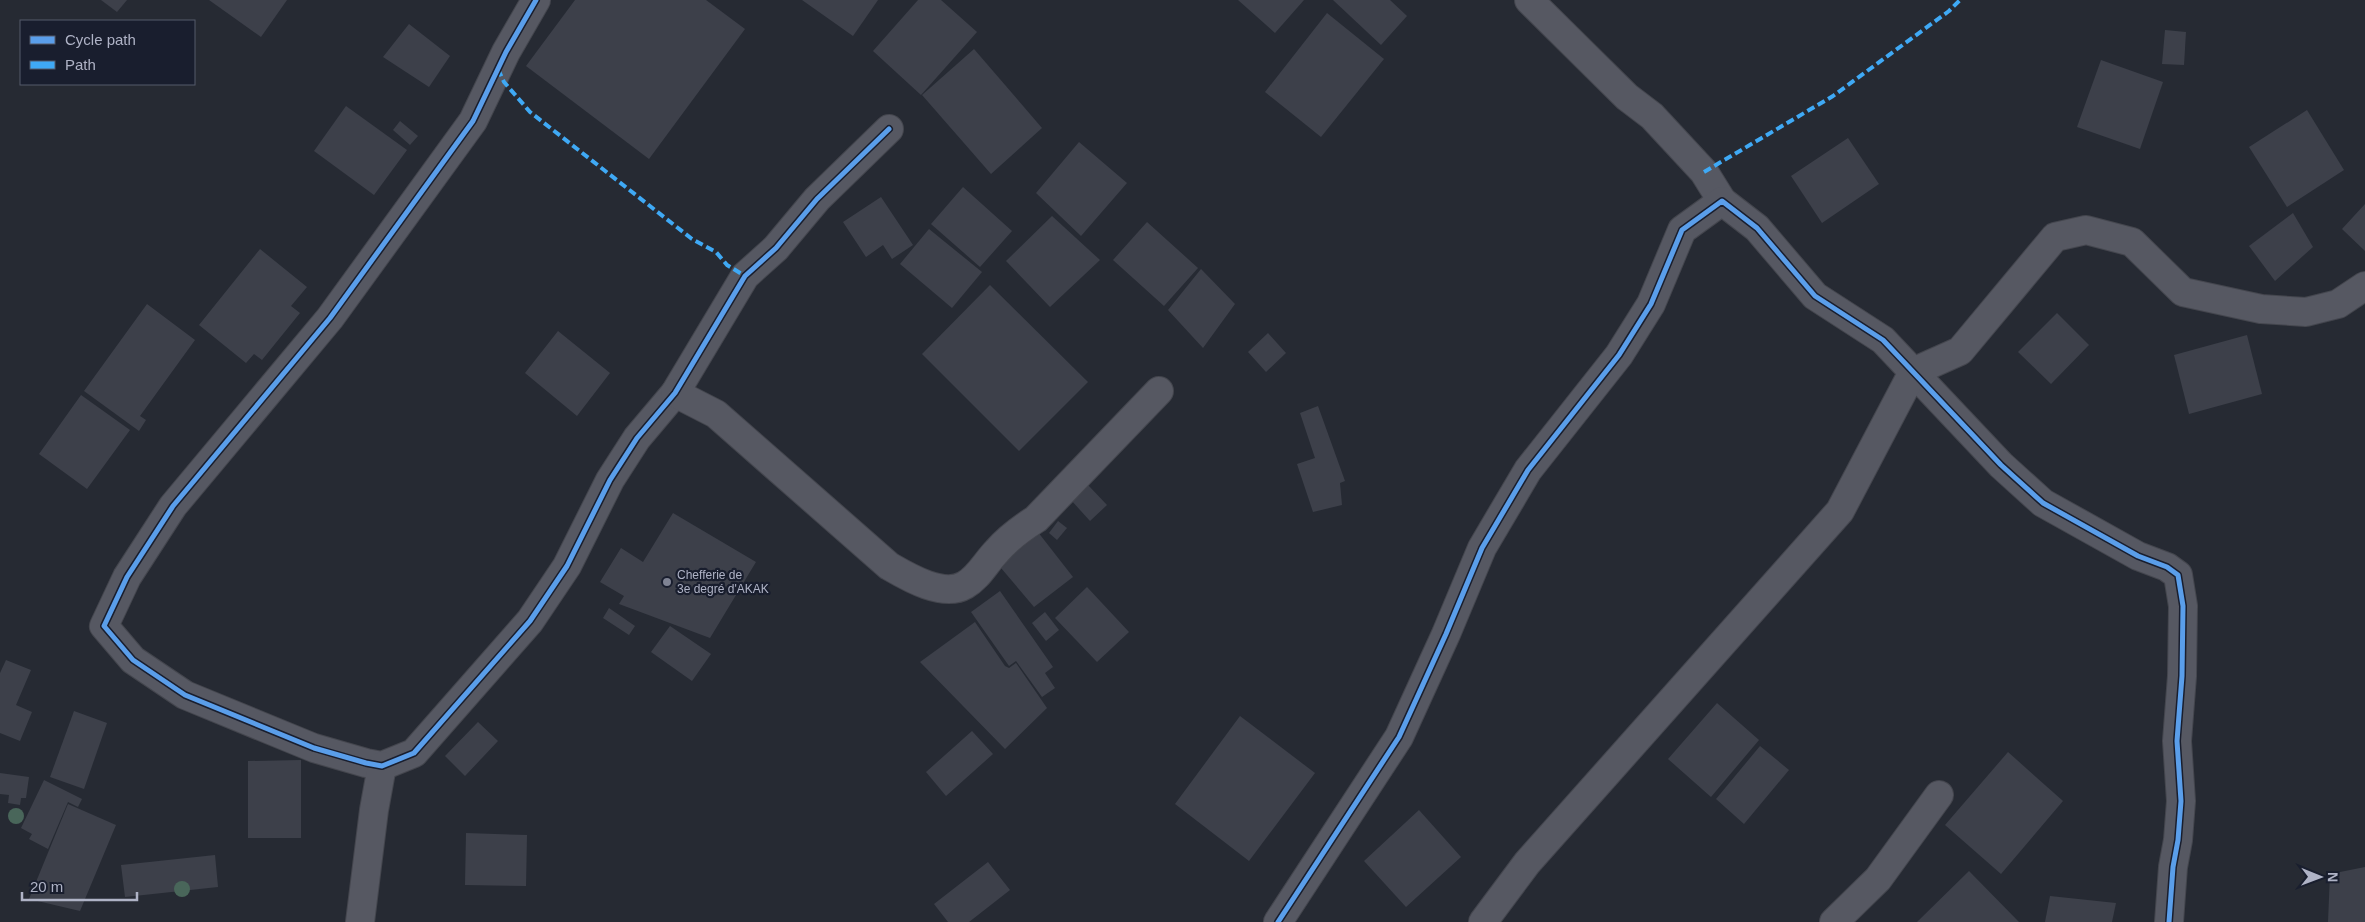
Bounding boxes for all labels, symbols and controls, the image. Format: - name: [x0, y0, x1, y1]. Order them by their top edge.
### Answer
- legend: [20, 20, 195, 85]
- text: Cycle path: [65, 31, 136, 48]
- text: Path: [65, 56, 96, 73]
- place label: Chefferie de 3e degré d'AKAK: [677, 568, 769, 596]
- marker: Chefferie de 3e degré d'AKAK: [661, 576, 673, 588]
- north arrow: [2295, 852, 2345, 902]
- scale bar: [22, 870, 138, 902]
- text: N: [2325, 872, 2341, 882]
- text: 20 m: [30, 878, 63, 895]

